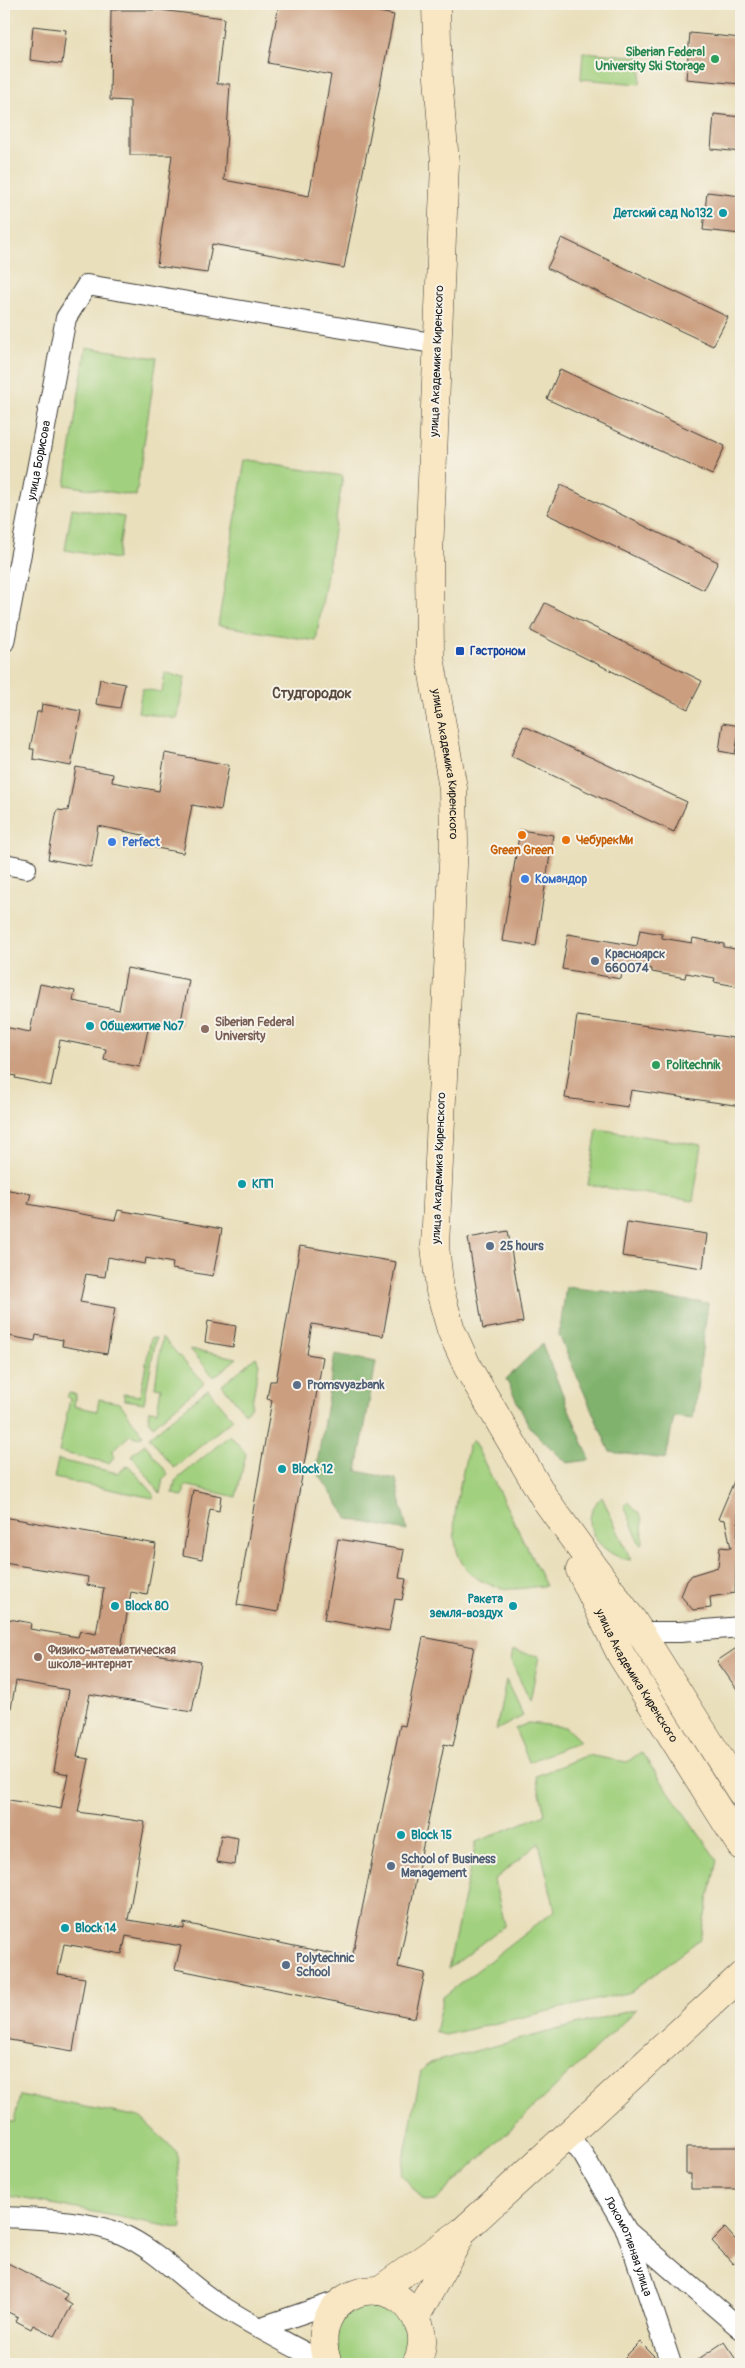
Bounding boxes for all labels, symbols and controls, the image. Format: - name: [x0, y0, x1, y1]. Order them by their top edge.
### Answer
- place label: Siberian Federal University Ski Storage: [595, 45, 706, 74]
- marker: Siberian Federal University Ski Storage: [709, 53, 721, 65]
- place label: Детский сад №132: [613, 206, 713, 221]
- marker: Детский сад №132: [717, 207, 729, 219]
- street label: улица Академика Киренского: [427, 284, 447, 438]
- street label: улица Борисова: [24, 419, 54, 503]
- place label: Гастроном: [470, 644, 526, 659]
- marker: Гастроном: [454, 645, 466, 657]
- district label: Студгородок: [272, 685, 352, 702]
- street label: улица Академика Киренского: [428, 687, 461, 840]
- marker: Green Green: [516, 829, 528, 841]
- place label: ЧебурекМи: [576, 833, 634, 848]
- marker: ЧебурекМи: [560, 834, 572, 846]
- place label: Perfect: [122, 835, 161, 850]
- marker: Perfect: [106, 836, 118, 848]
- place label: Green Green: [490, 843, 554, 858]
- place label: Командор: [535, 872, 587, 887]
- marker: Командор: [519, 873, 531, 885]
- place label: Красноярск 660074: [605, 947, 666, 976]
- marker: Красноярск 660074: [589, 955, 601, 967]
- place label: Siberian Federal University: [215, 1015, 295, 1044]
- place label: Общежитие №7: [100, 1019, 185, 1034]
- marker: Общежитие №7: [84, 1020, 96, 1032]
- marker: Siberian Federal University: [199, 1023, 211, 1035]
- place label: Politechnik: [666, 1058, 721, 1073]
- marker: Politechnik: [650, 1059, 662, 1071]
- street label: улица Академика Киренского: [429, 1091, 449, 1245]
- place label: КПП: [252, 1177, 274, 1192]
- marker: КПП: [236, 1178, 248, 1190]
- place label: 25 hours: [500, 1239, 544, 1254]
- marker: 25 hours: [484, 1240, 496, 1252]
- place label: Promsvyazbank: [307, 1378, 386, 1393]
- marker: Promsvyazbank: [291, 1379, 303, 1391]
- place label: Block 12: [292, 1462, 333, 1477]
- marker: Block 12: [276, 1463, 288, 1475]
- place label: Ракета земля-воздух: [430, 1592, 503, 1621]
- place label: Block 80: [125, 1599, 169, 1614]
- marker: Block 80: [109, 1600, 121, 1612]
- marker: Ракета земля-воздух: [507, 1600, 519, 1612]
- street label: улица Академика Киренского: [592, 1605, 682, 1746]
- place label: Физико-математическая школа-интернат: [47, 1643, 176, 1672]
- marker: Физико-математическая школа-интернат: [32, 1651, 44, 1663]
- place label: Block 15: [411, 1828, 452, 1843]
- marker: Block 15: [395, 1829, 407, 1841]
- place label: School of Business Management: [401, 1852, 496, 1881]
- marker: School of Business Management: [385, 1860, 397, 1872]
- place label: Block 14: [75, 1921, 116, 1936]
- marker: Block 14: [59, 1922, 71, 1934]
- place label: Polytechnic School: [296, 1951, 355, 1980]
- marker: Polytechnic School: [280, 1959, 292, 1971]
- street label: Локомотивная улица: [600, 2192, 656, 2299]

